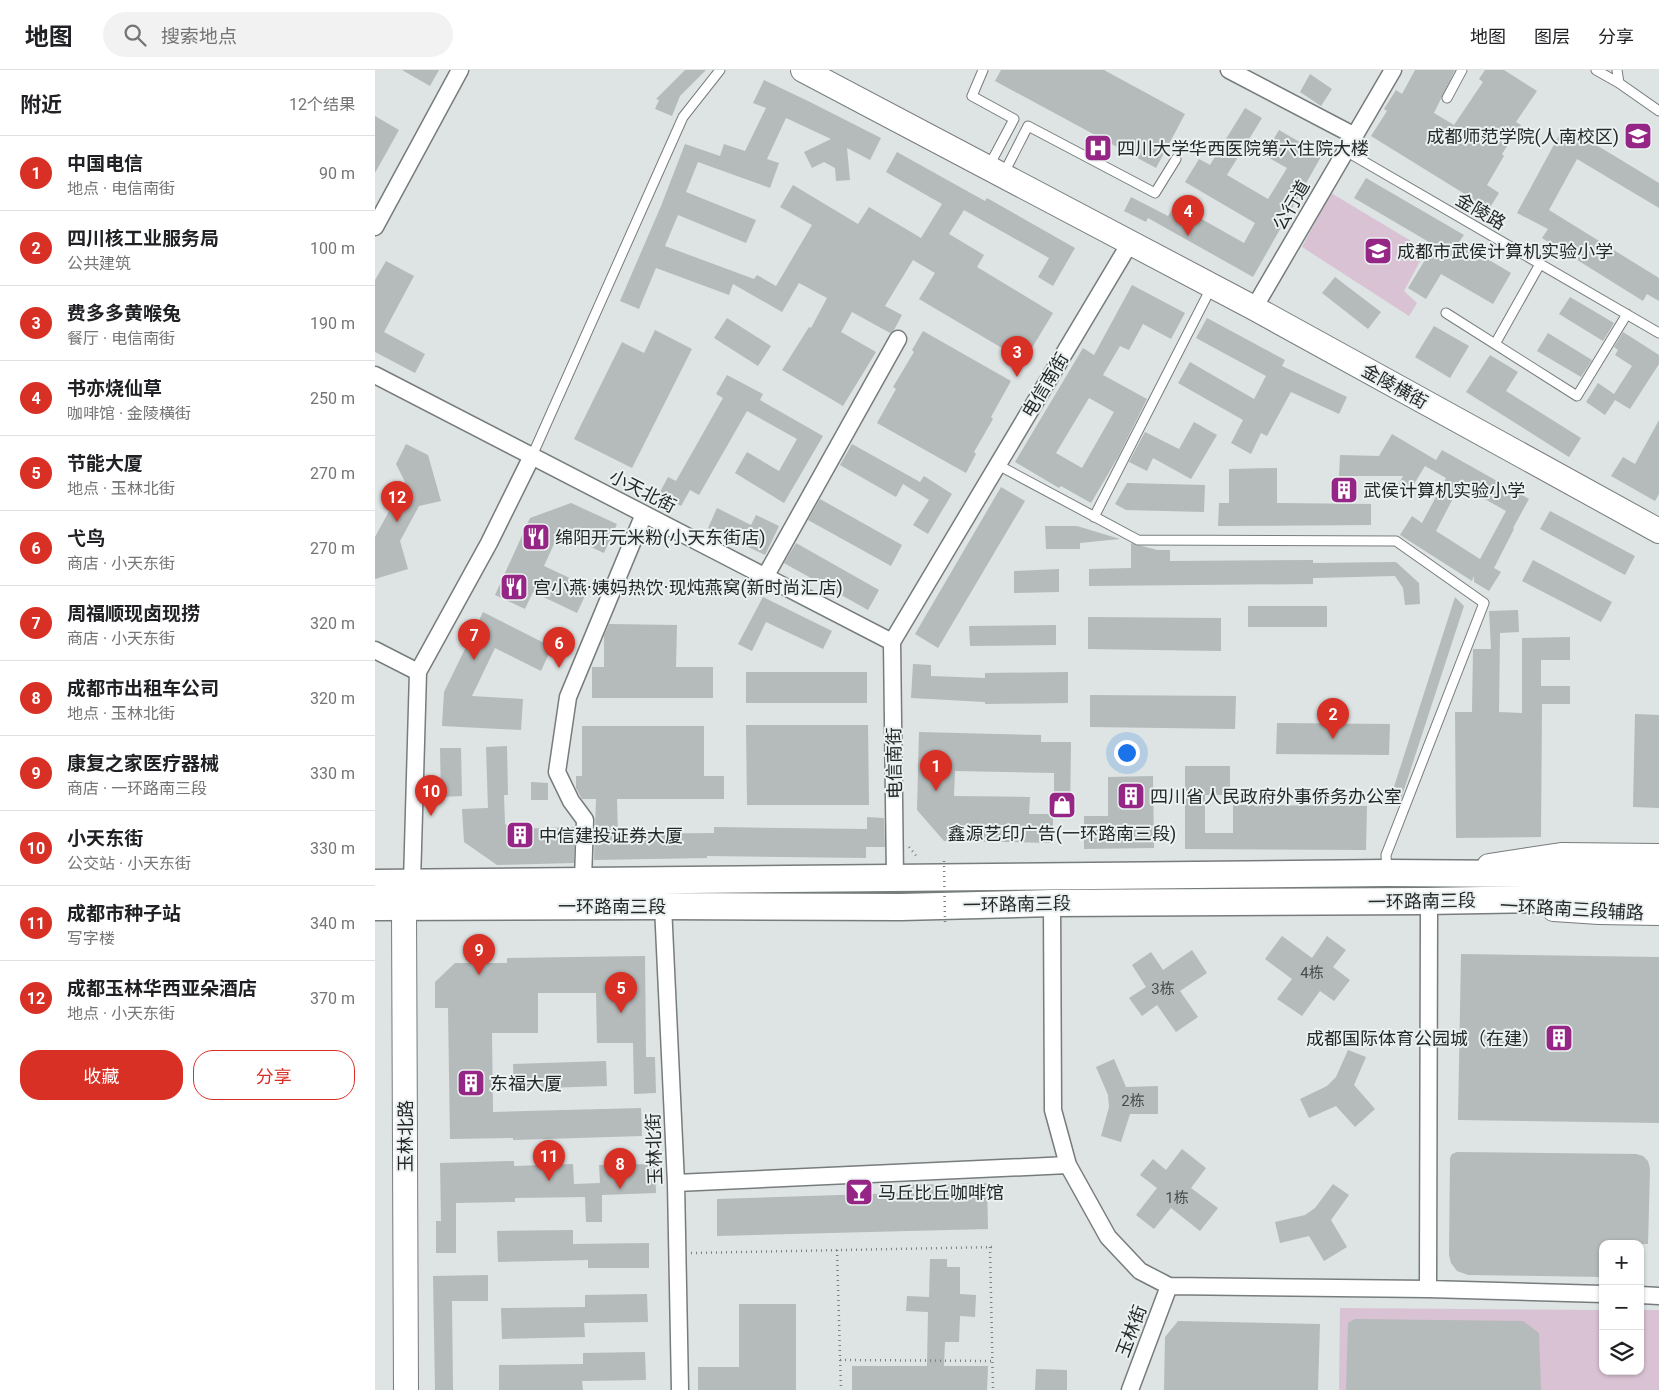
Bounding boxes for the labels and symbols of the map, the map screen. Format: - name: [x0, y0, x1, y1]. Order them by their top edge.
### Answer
- school or university icon: 成都师范学院(人南校区): [1623, 121, 1653, 151]
- place label: 成都师范学院(人南校区): [1427, 126, 1619, 148]
- hospital icon: 四川大学华西医院第六住院大楼: [1083, 133, 1113, 163]
- place label: 四川大学华西医院第六住院大楼: [1117, 138, 1369, 159]
- street label: 公行道: [1268, 176, 1314, 234]
- street label: 金陵路: [1452, 188, 1510, 234]
- pin: 4: [1172, 195, 1204, 236]
- school or university icon: 成都市武侯计算机实验小学: [1363, 236, 1393, 266]
- place label: 成都市武侯计算机实验小学: [1397, 241, 1613, 262]
- pin: 3: [1001, 336, 1033, 377]
- street label: 电信南街: [1017, 349, 1073, 421]
- street label: 金陵横街: [1358, 359, 1432, 413]
- street label: 小天北街: [606, 465, 680, 517]
- building icon: 武侯计算机实验小学: [1329, 475, 1359, 505]
- place label: 武侯计算机实验小学: [1363, 480, 1525, 501]
- pin: 12: [381, 481, 413, 522]
- restaurant icon: 绵阳开元米粉(小天东街店): [521, 522, 551, 552]
- place label: 绵阳开元米粉(小天东街店): [555, 527, 765, 549]
- restaurant icon: 宫小燕·姨妈热饮·现炖燕窝(新时尚汇店): [499, 572, 529, 602]
- place label: 宫小燕·姨妈热饮·现炖燕窝(新时尚汇店): [533, 577, 843, 599]
- pin: 7: [458, 619, 490, 660]
- pin: 6: [543, 627, 575, 668]
- pin: 2: [1317, 698, 1349, 739]
- street label: 电信南街: [883, 727, 905, 799]
- your location: [1114, 740, 1140, 766]
- pin: 1: [920, 750, 952, 791]
- pin: 10: [415, 775, 447, 816]
- building icon: 四川省人民政府外事侨务办公室: [1116, 781, 1146, 811]
- place label: 四川省人民政府外事侨务办公室: [1150, 786, 1402, 807]
- shop icon: 鑫源艺印广告(一环路南三段): [1047, 790, 1077, 820]
- building icon: 中信建投证券大厦: [505, 820, 535, 850]
- place label: 鑫源艺印广告(一环路南三段): [948, 823, 1176, 845]
- place label: 中信建投证券大厦: [539, 825, 683, 846]
- street label: 一环路南三段: [1368, 890, 1476, 912]
- street label: 一环路南三段: [963, 893, 1071, 915]
- street label: 一环路南三段辅路: [1500, 895, 1644, 923]
- street label: 一环路南三段: [558, 896, 666, 917]
- pin: 9: [463, 934, 495, 975]
- house number: 4栋: [1300, 964, 1324, 982]
- pin: 5: [605, 972, 637, 1013]
- house number: 3栋: [1151, 980, 1175, 998]
- building icon: 成都国际体育公园城（在建）: [1544, 1023, 1574, 1053]
- place label: 成都国际体育公园城（在建）: [1306, 1028, 1540, 1049]
- building icon: 东福大厦: [456, 1068, 486, 1098]
- place label: 东福大厦: [490, 1073, 562, 1094]
- house number: 2栋: [1121, 1092, 1145, 1110]
- street label: 玉林北路: [395, 1100, 416, 1172]
- street label: 玉林北街: [642, 1113, 666, 1185]
- pin: 11: [533, 1140, 565, 1181]
- pin: 8: [604, 1148, 636, 1189]
- bar icon: 马丘比丘咖啡馆: [844, 1177, 874, 1207]
- place label: 马丘比丘咖啡馆: [878, 1182, 1004, 1203]
- house number: 1栋: [1165, 1189, 1189, 1207]
- street label: 玉林街: [1112, 1302, 1150, 1360]

